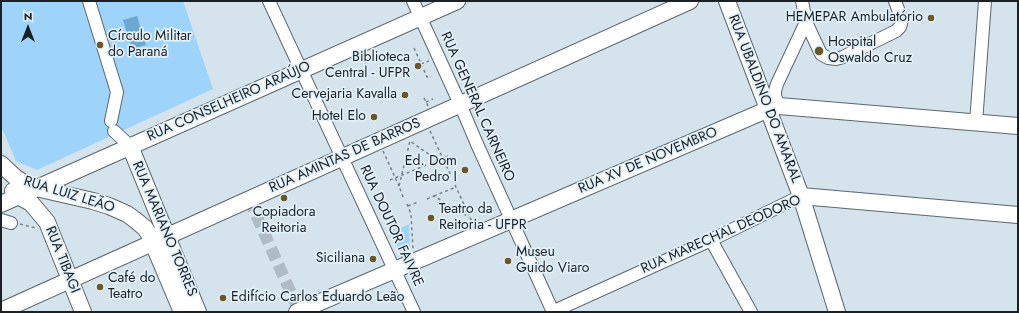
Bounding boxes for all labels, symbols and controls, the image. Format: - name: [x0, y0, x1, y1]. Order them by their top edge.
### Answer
- north arrow: [8, 8, 48, 48]
- text: N: [24, 8, 32, 24]
- place label: HEMEPAR Ambulatório: [786, 10, 923, 26]
- street label: RUA UBALDINO DO AMARAL: [724, 12, 804, 186]
- marker: HEMEPAR Ambulatório: [926, 13, 936, 23]
- place label: Círculo Militar do Paraná: [108, 29, 192, 62]
- street label: RUA GENERAL CARNEIRO: [436, 30, 518, 184]
- place label: Hospital Oswaldo Cruz: [828, 35, 912, 68]
- marker: Círculo Militar do Paraná: [95, 40, 105, 50]
- marker: Hospital Oswaldo Cruz: [813, 45, 825, 57]
- place label: Biblioteca Central - UFPR: [325, 50, 410, 82]
- street label: RUA CONSELHEIRO ARAÚJO: [145, 58, 313, 146]
- marker: Biblioteca Central - UFPR: [413, 61, 423, 71]
- place label: Cervejaria Kavalla: [292, 87, 397, 103]
- marker: Cervejaria Kavalla: [400, 90, 410, 100]
- place label: Hotel Elo: [312, 109, 366, 125]
- marker: Hotel Elo: [369, 112, 379, 122]
- street label: RUA AMINTAS DE BARROS: [267, 115, 423, 197]
- street label: RUA XV DE NOVEMBRO: [576, 124, 720, 198]
- place label: Ed. Dom Pedro I: [405, 154, 457, 186]
- street label: RUA MARIANO TORRES: [128, 159, 200, 299]
- street label: RUA DOUTOR FAIVRE: [356, 163, 426, 289]
- marker: Ed. Dom Pedro I: [460, 165, 470, 175]
- street label: RUA LUIZ LEÃO: [21, 173, 117, 217]
- street label: RUA MARECHAL DEODORO: [638, 192, 804, 278]
- marker: Copiadora Reitoria: [279, 193, 289, 203]
- place label: Teatro da Reitoria - UFPR: [439, 202, 526, 234]
- place label: Copiadora Reitoria: [253, 205, 315, 238]
- marker: Teatro da Reitoria - UFPR: [426, 213, 436, 223]
- street label: RUA TIBAGI: [41, 224, 83, 296]
- place label: Museu Guido Viaro: [516, 245, 590, 278]
- place label: Siciliana: [316, 251, 365, 267]
- marker: Siciliana: [368, 254, 378, 264]
- marker: Museu Guido Viaro: [503, 256, 513, 266]
- place label: Café do Teatro: [108, 271, 155, 304]
- marker: Café do Teatro: [95, 282, 105, 292]
- place label: Edifício Carlos Eduardo Leão: [231, 290, 404, 306]
- marker: Edifício Carlos Eduardo Leão: [218, 293, 228, 303]

